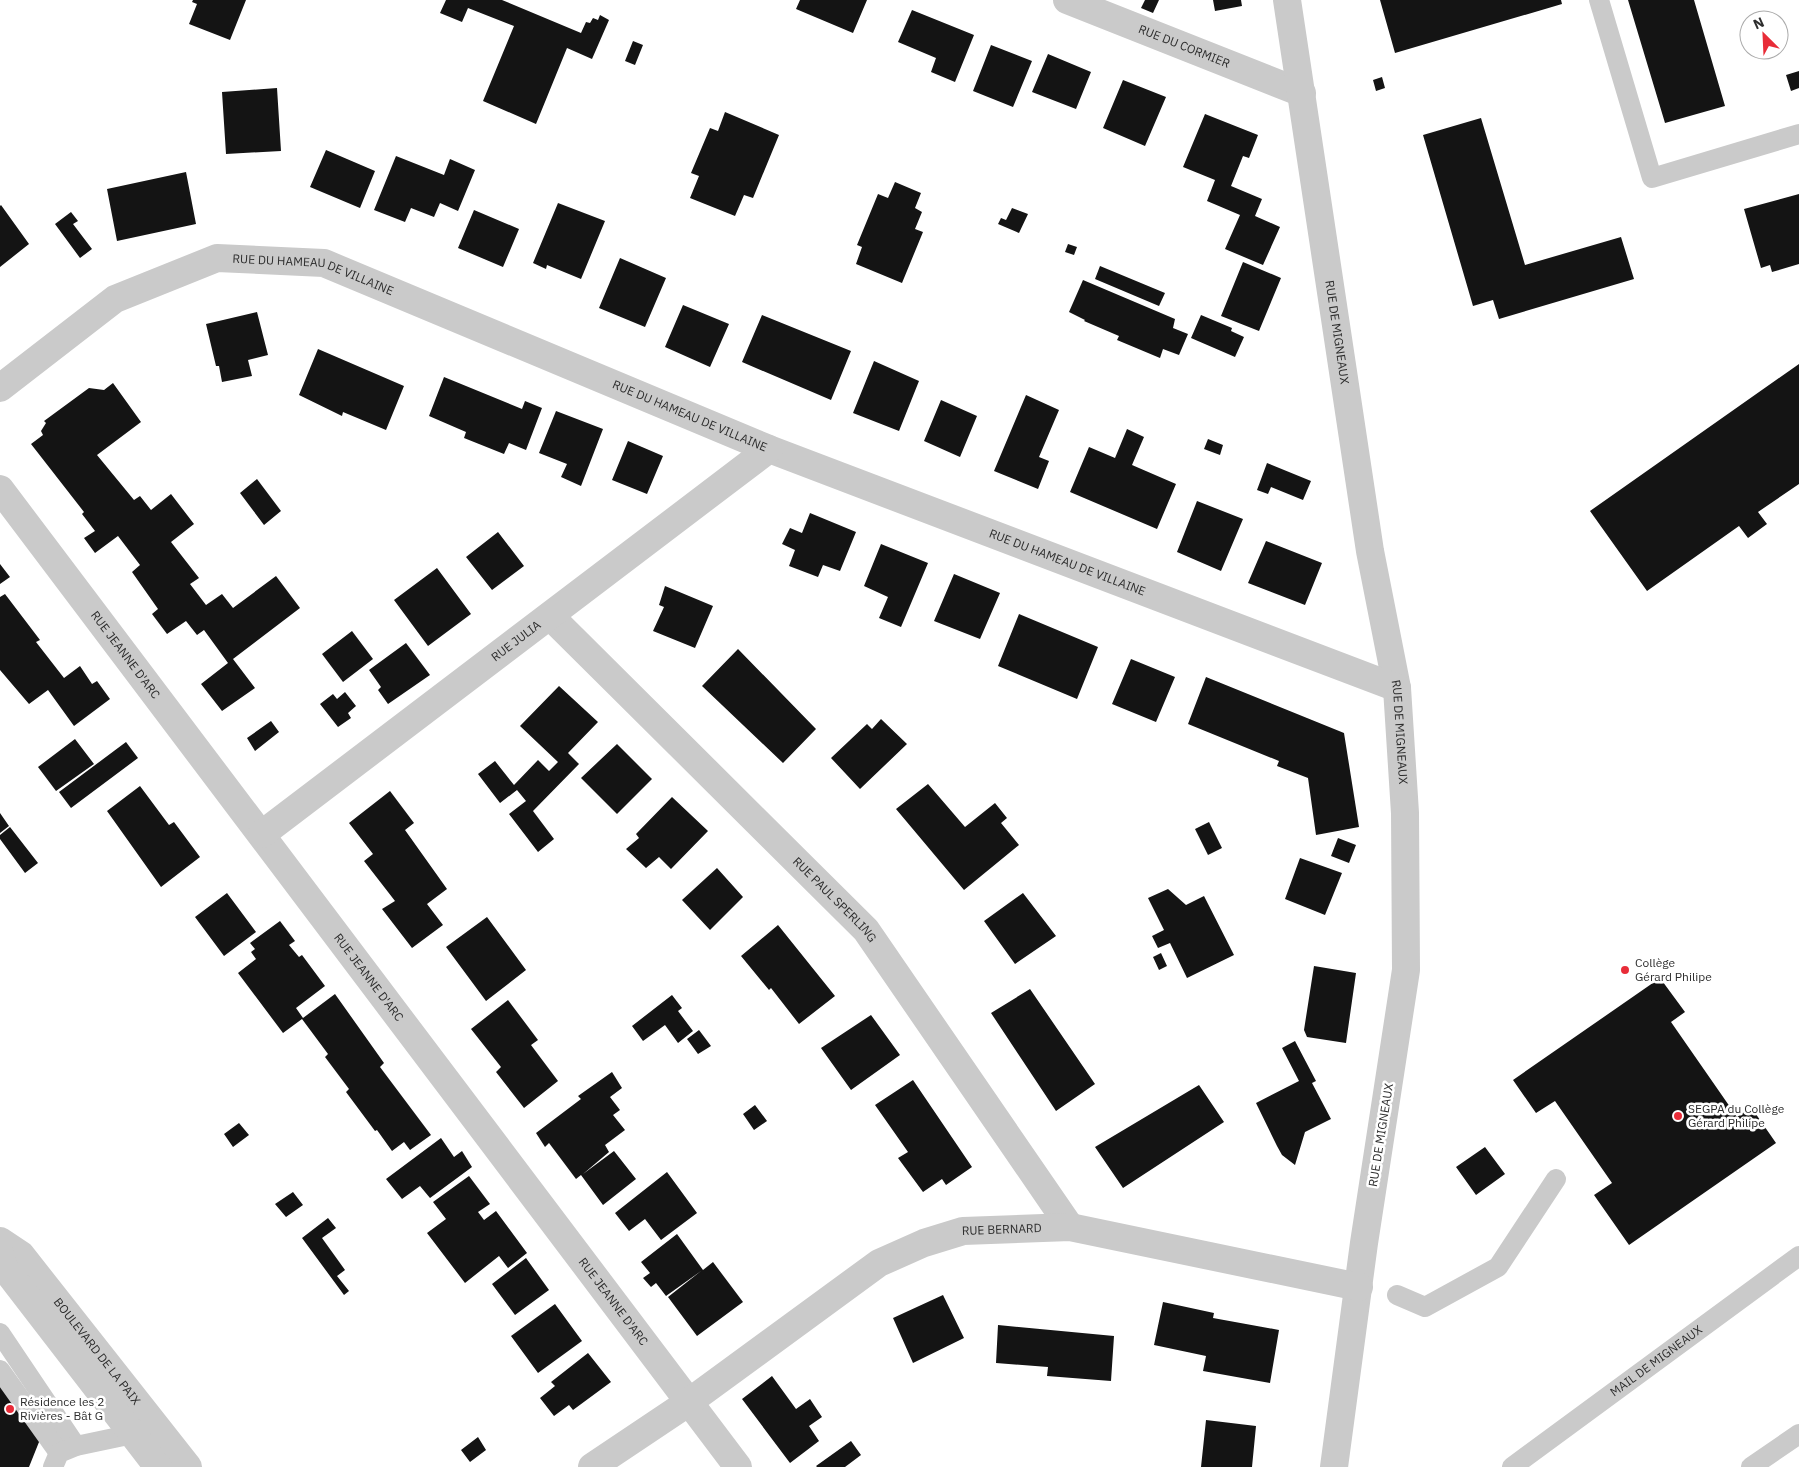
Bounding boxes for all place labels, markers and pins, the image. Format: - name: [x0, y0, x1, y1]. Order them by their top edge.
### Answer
- place label: Collège Gérard Philipe: [1635, 955, 1712, 984]
- marker: Collège Gérard Philipe: [1619, 964, 1631, 976]
- place label: SEGPA du Collège Gérard Philipe: [1688, 1101, 1785, 1130]
- marker: SEGPA du Collège Gérard Philipe: [1672, 1110, 1684, 1122]
- place label: Résidence les 2 Rivières - Bât G: [20, 1394, 104, 1423]
- marker: Résidence les 2 Rivières - Bât G: [4, 1403, 16, 1415]

